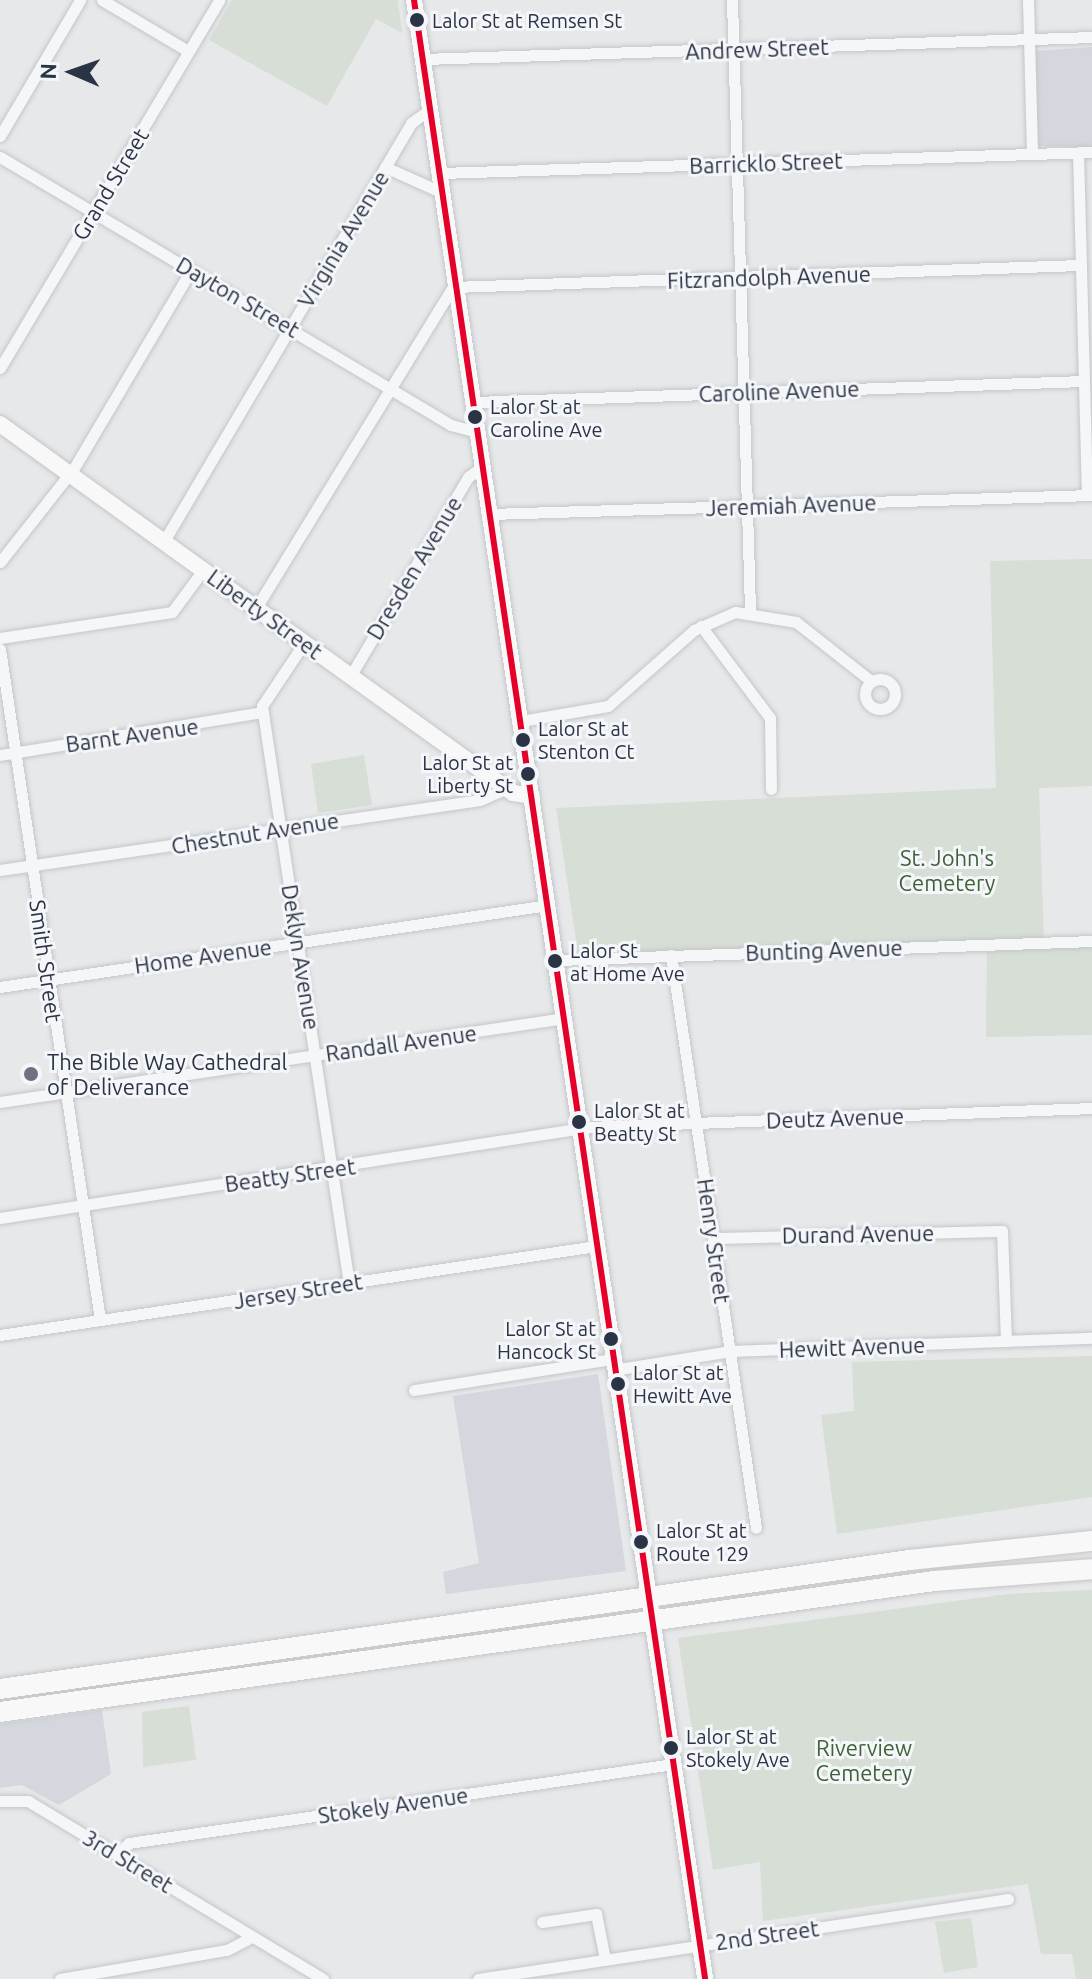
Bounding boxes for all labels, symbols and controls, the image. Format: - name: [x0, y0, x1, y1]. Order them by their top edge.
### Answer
- place label: Lalor St at Remsen St: [432, 8, 622, 32]
- marker: Lalor St at Remsen St: [409, 12, 425, 28]
- north arrow: [32, 32, 112, 112]
- street label: Andrew Street: [685, 33, 829, 65]
- text: N: [35, 63, 60, 80]
- street label: Grand Street: [66, 123, 154, 245]
- street label: Barricklo Street: [689, 147, 843, 179]
- street label: Virginia Avenue: [292, 166, 394, 312]
- street label: Dayton Street: [172, 251, 304, 343]
- street label: Fitzrandolph Avenue: [667, 260, 871, 294]
- street label: Caroline Avenue: [698, 375, 860, 407]
- place label: Lalor St at Caroline Ave: [490, 394, 602, 441]
- marker: Lalor St at Caroline Ave: [467, 409, 483, 425]
- street label: Jeremiah Avenue: [705, 489, 877, 521]
- street label: Dresden Avenue: [361, 492, 467, 644]
- street label: Liberty Street: [202, 563, 328, 665]
- street label: Barnt Avenue: [64, 713, 200, 757]
- place label: Lalor St at Stenton Ct: [538, 716, 634, 763]
- marker: Lalor St at Stenton Ct: [515, 732, 531, 748]
- place label: Lalor St at Liberty St: [422, 750, 513, 797]
- marker: Lalor St at Liberty St: [520, 766, 536, 782]
- street label: Chestnut Avenue: [169, 807, 341, 859]
- park label: St. John's Cemetery: [899, 844, 995, 896]
- street label: Deklyn Avenue: [276, 882, 326, 1032]
- street label: Smith Street: [24, 898, 68, 1024]
- street label: Home Avenue: [133, 933, 273, 979]
- street label: Bunting Avenue: [745, 934, 903, 966]
- place label: Lalor St at Home Ave: [570, 938, 685, 985]
- marker: Lalor St at Home Ave: [547, 953, 563, 969]
- street label: Randall Avenue: [324, 1019, 478, 1067]
- place label: The Bible Way Cathedral of Deliverance: [47, 1048, 287, 1100]
- marker: The Bible Way Cathedral of Deliverance: [22, 1065, 40, 1083]
- place label: Lalor St at Beatty St: [594, 1098, 685, 1145]
- street label: Deutz Avenue: [766, 1102, 904, 1134]
- marker: Lalor St at Beatty St: [571, 1114, 587, 1130]
- street label: Beatty Street: [223, 1153, 357, 1197]
- street label: Henry Street: [692, 1177, 736, 1305]
- street label: Durand Avenue: [782, 1219, 934, 1249]
- street label: Jersey Street: [232, 1268, 364, 1314]
- place label: Lalor St at Hancock St: [497, 1316, 596, 1363]
- marker: Lalor St at Hancock St: [603, 1331, 619, 1347]
- street label: Hewitt Avenue: [778, 1331, 926, 1363]
- place label: Lalor St at Hewitt Ave: [633, 1360, 732, 1407]
- marker: Lalor St at Hewitt Ave: [610, 1376, 626, 1392]
- place label: Lalor St at Route 129: [656, 1518, 749, 1565]
- marker: Lalor St at Route 129: [633, 1534, 649, 1550]
- place label: Lalor St at Stokely Ave: [686, 1724, 790, 1771]
- park label: Riverview Cemetery: [816, 1734, 912, 1786]
- marker: Lalor St at Stokely Ave: [663, 1740, 679, 1756]
- street label: Stokely Avenue: [316, 1781, 470, 1829]
- street label: 3rd Street: [78, 1824, 178, 1898]
- street label: 2nd Street: [714, 1915, 820, 1955]

